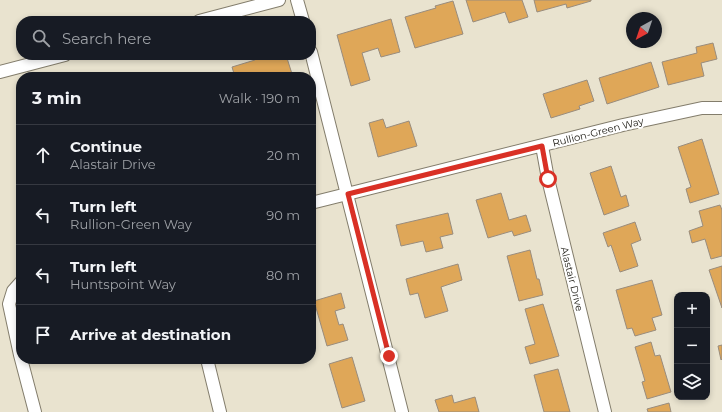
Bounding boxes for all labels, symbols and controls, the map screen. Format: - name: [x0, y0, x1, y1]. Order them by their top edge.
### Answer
- north arrow: [626, 12, 662, 48]
- search box: [16, 16, 316, 60]
- icon: search: [30, 27, 52, 49]
- text: Search here: [62, 29, 151, 48]
- text: 3 min: [32, 88, 82, 108]
- text: Walk · 190 m: [219, 90, 300, 106]
- street label: Rullion-Green Way: [551, 114, 646, 150]
- text: Continue: [70, 137, 142, 156]
- icon: ahead: [32, 144, 54, 166]
- text: 20 m: [267, 147, 300, 163]
- text: Alastair Drive: [70, 156, 156, 172]
- route start: [539, 170, 557, 188]
- text: Turn left: [70, 197, 137, 216]
- icon: left: [32, 204, 54, 226]
- text: 90 m: [266, 207, 300, 223]
- text: Rullion-Green Way: [70, 216, 192, 232]
- street label: Alastair Drive: [558, 245, 586, 313]
- text: Turn left: [70, 257, 137, 276]
- icon: left: [32, 264, 54, 286]
- text: 80 m: [266, 267, 300, 283]
- text: Huntspoint Way: [70, 276, 176, 292]
- map controls: [674, 292, 710, 400]
- button: +: [674, 292, 710, 328]
- icon: arrive: [32, 324, 54, 346]
- text: Arrive at destination: [70, 325, 231, 344]
- button: −: [674, 328, 710, 364]
- route end: [380, 347, 398, 365]
- button: layers: [674, 364, 710, 400]

